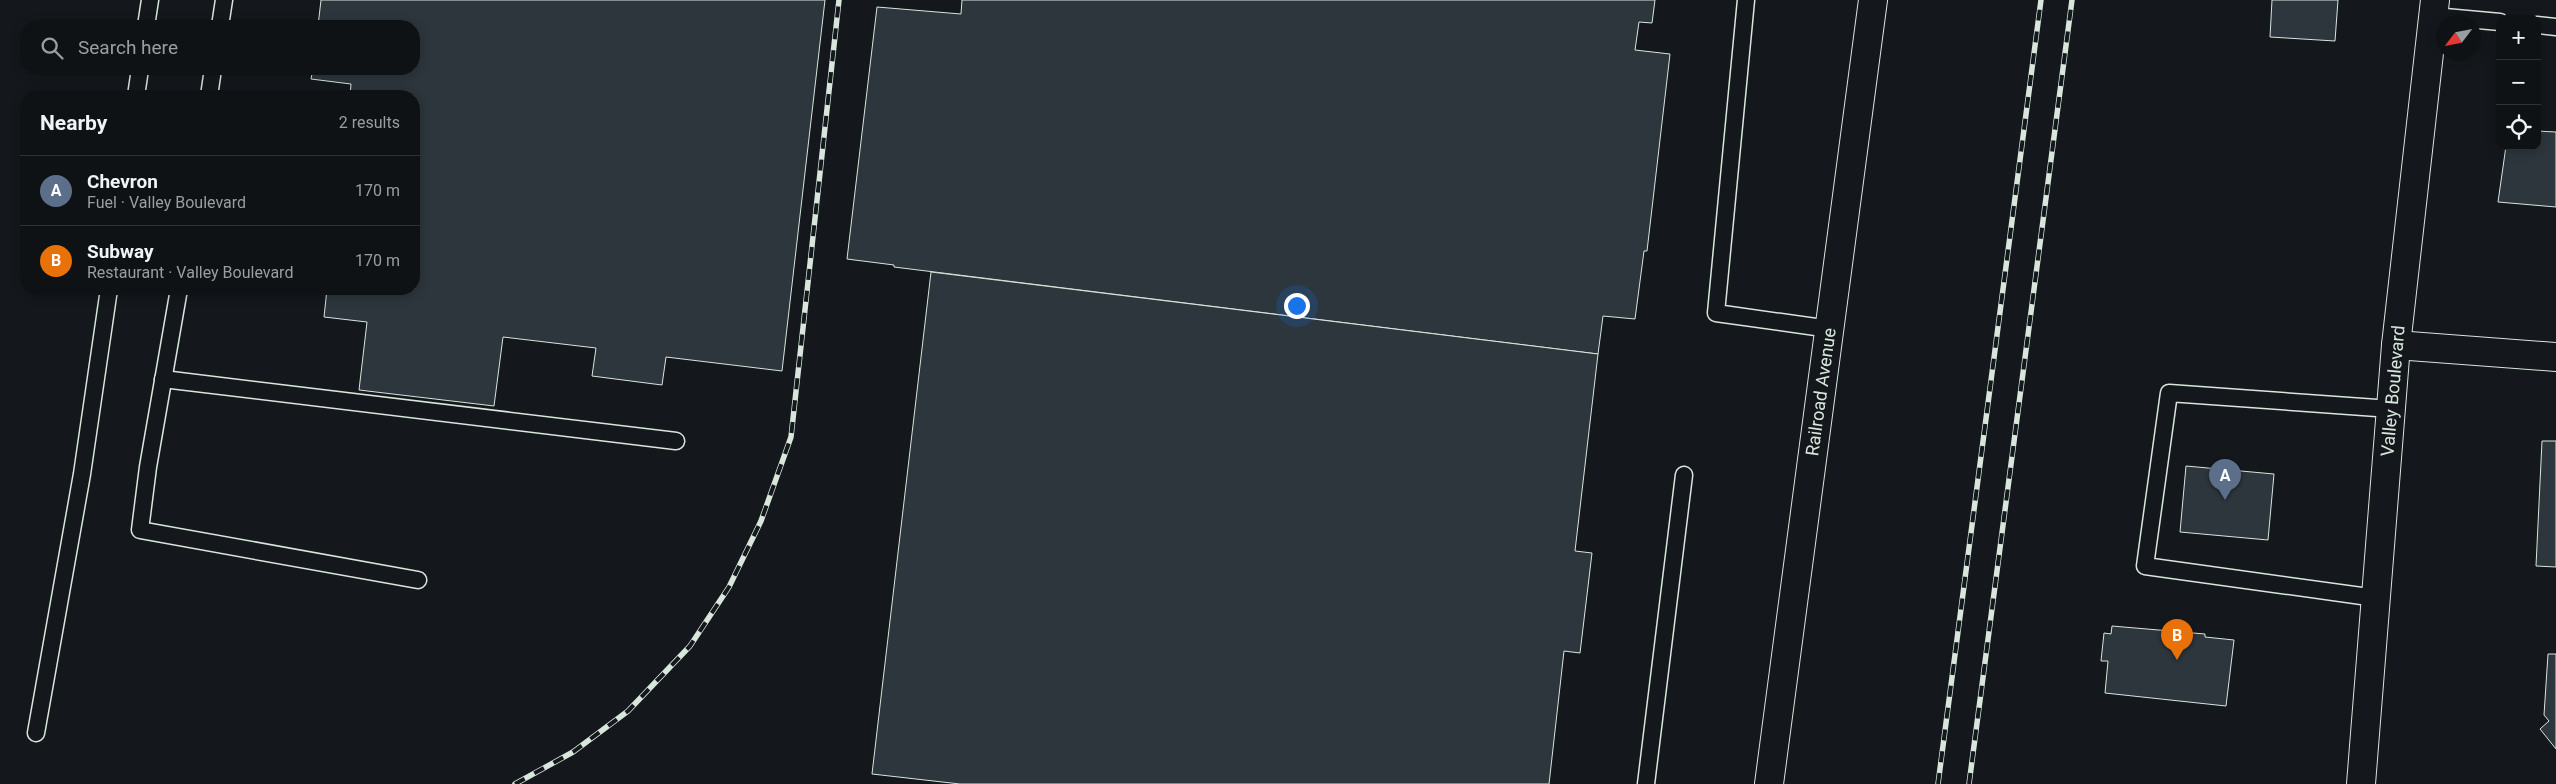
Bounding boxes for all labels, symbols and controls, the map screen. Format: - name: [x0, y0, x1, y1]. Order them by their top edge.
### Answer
- north arrow: [2436, 15, 2481, 60]
- map controls: [2496, 15, 2541, 150]
- button: +: [2496, 15, 2541, 60]
- search box: [20, 20, 420, 75]
- icon: search: [38, 34, 66, 62]
- text: Search here: [78, 36, 178, 59]
- button: −: [2496, 60, 2541, 105]
- button: locate: [2496, 105, 2541, 150]
- text: Nearby: [40, 111, 107, 135]
- text: 2 results: [339, 113, 400, 132]
- text: Chevron: [87, 170, 158, 193]
- text: A: [51, 181, 61, 200]
- text: 170 m: [355, 181, 400, 200]
- text: Fuel · Valley Boulevard: [87, 193, 246, 212]
- text: Subway: [87, 240, 154, 263]
- text: B: [51, 251, 61, 270]
- text: 170 m: [355, 251, 400, 270]
- text: Restaurant · Valley Boulevard: [87, 263, 293, 282]
- your location: [1284, 293, 1310, 319]
- street label: Valley Boulevard: [2376, 324, 2409, 457]
- street label: Railroad Avenue: [1801, 327, 1840, 457]
- pin: A: [2209, 459, 2241, 500]
- pin: B: [2161, 619, 2193, 660]

